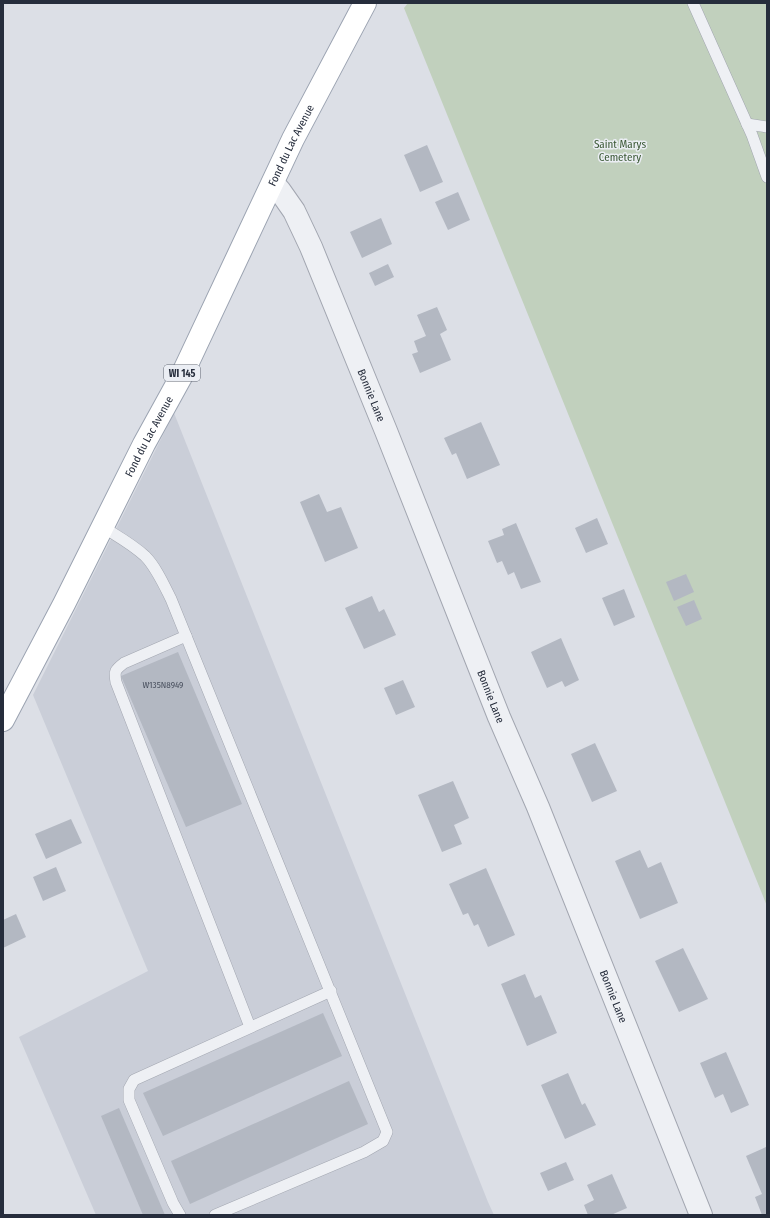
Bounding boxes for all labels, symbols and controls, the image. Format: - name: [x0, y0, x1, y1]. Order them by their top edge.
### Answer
- street label: Fond du Lac Avenue: [266, 102, 317, 188]
- park label: Saint Marys Cemetery: [594, 138, 646, 164]
- road number: WI 145: [164, 365, 200, 381]
- street label: Bonnie Lane: [354, 367, 388, 424]
- street label: Fond du Lac Avenue: [123, 394, 176, 479]
- street label: Bonnie Lane: [474, 668, 507, 725]
- house number: W135N8949: [143, 680, 184, 690]
- street label: Bonnie Lane: [597, 968, 630, 1025]

